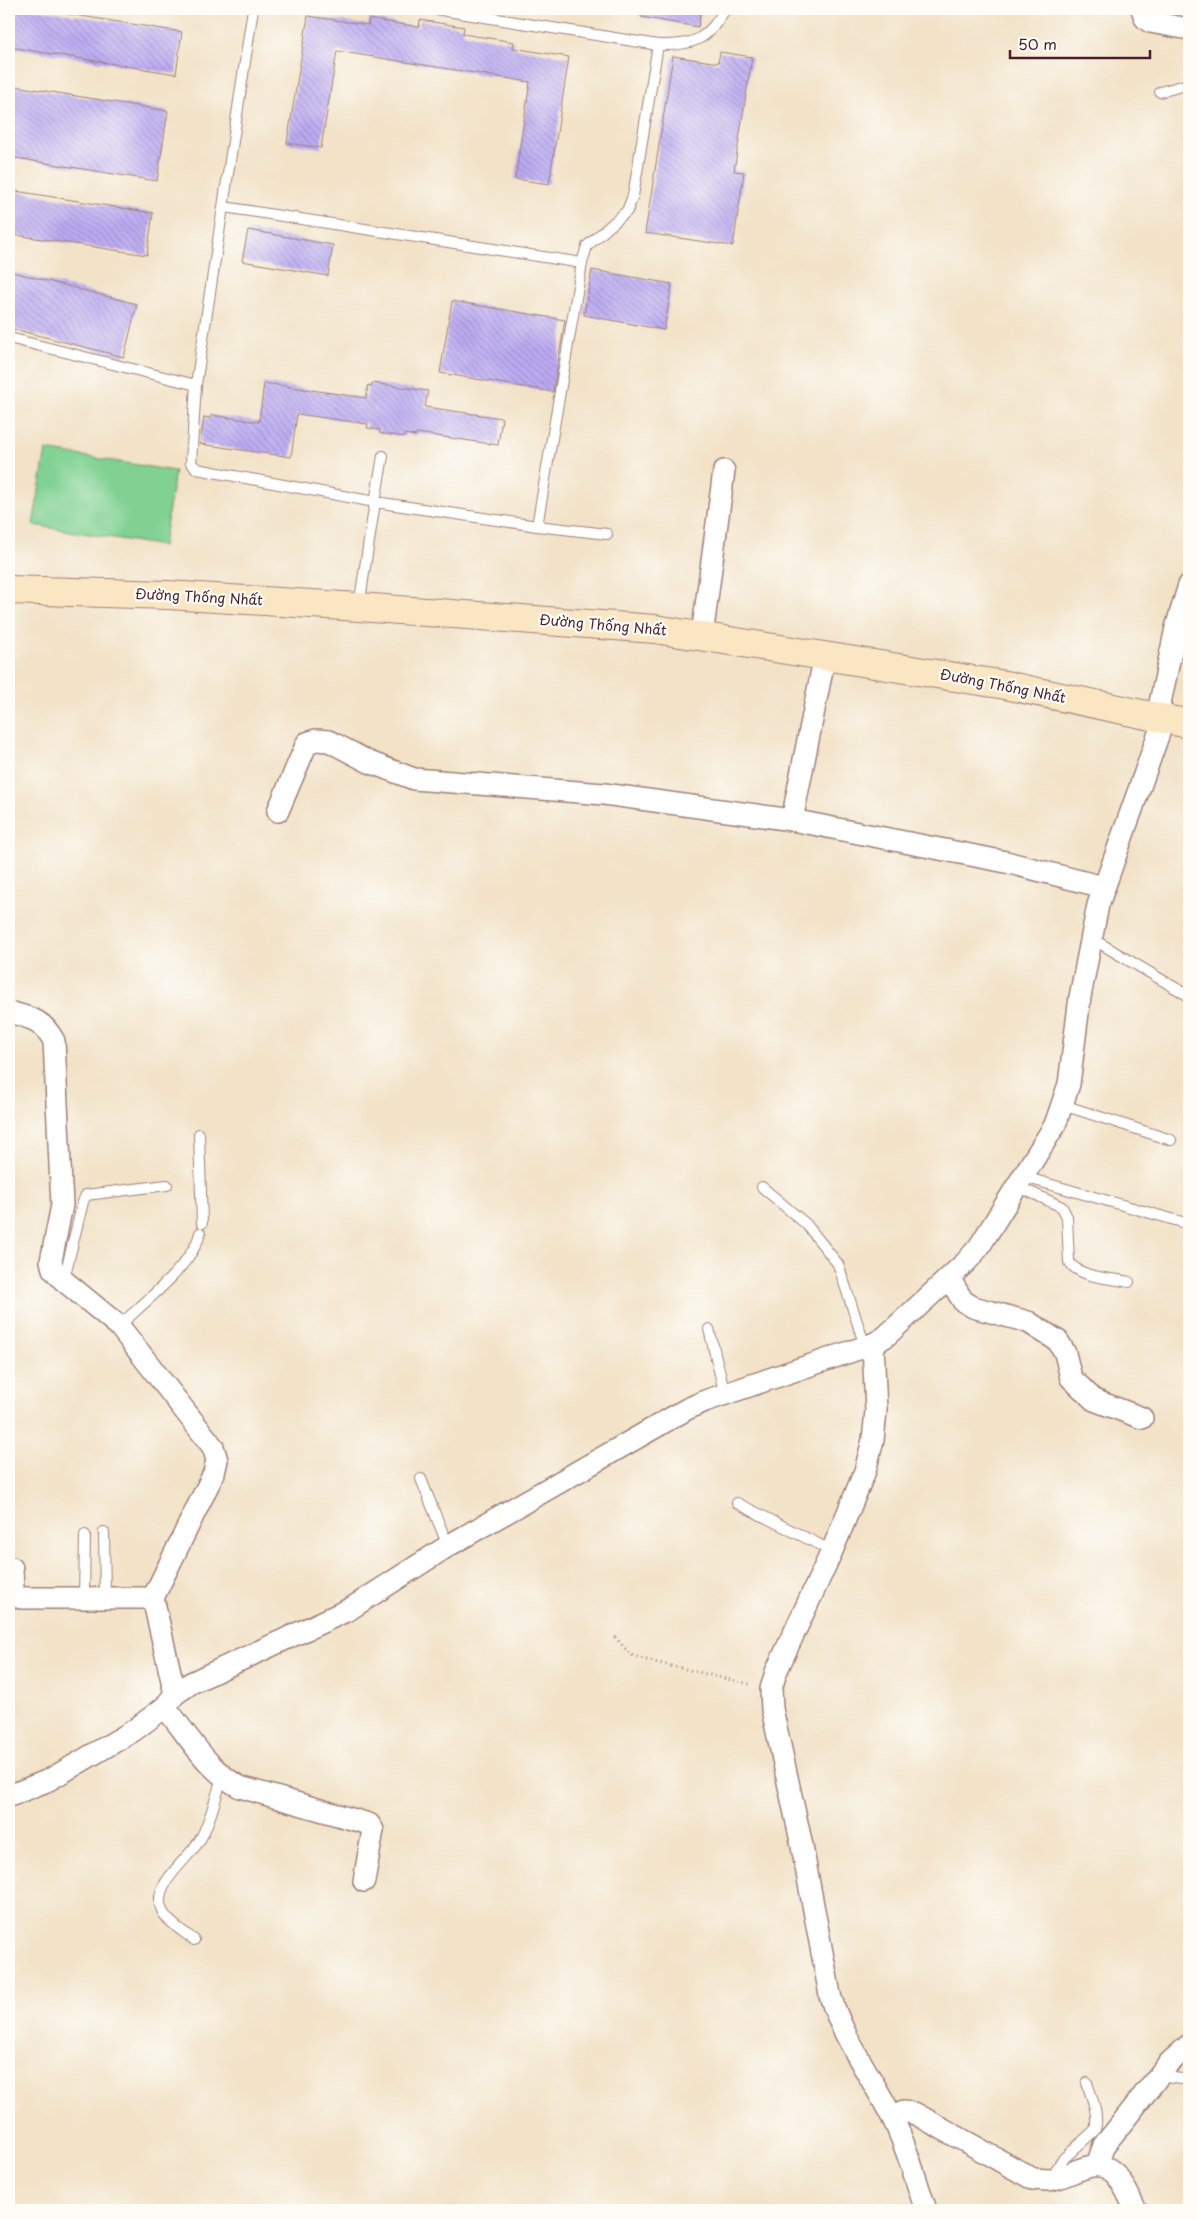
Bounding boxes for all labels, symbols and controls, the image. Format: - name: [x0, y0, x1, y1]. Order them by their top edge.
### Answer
- scale bar: [1010, 28, 1150, 60]
- text: 50 m: [1018, 32, 1057, 55]
- street label: Đường Thống Nhất: [135, 583, 264, 610]
- street label: Đường Thống Nhất: [539, 608, 668, 641]
- street label: Đường Thống Nhất: [938, 663, 1068, 708]

